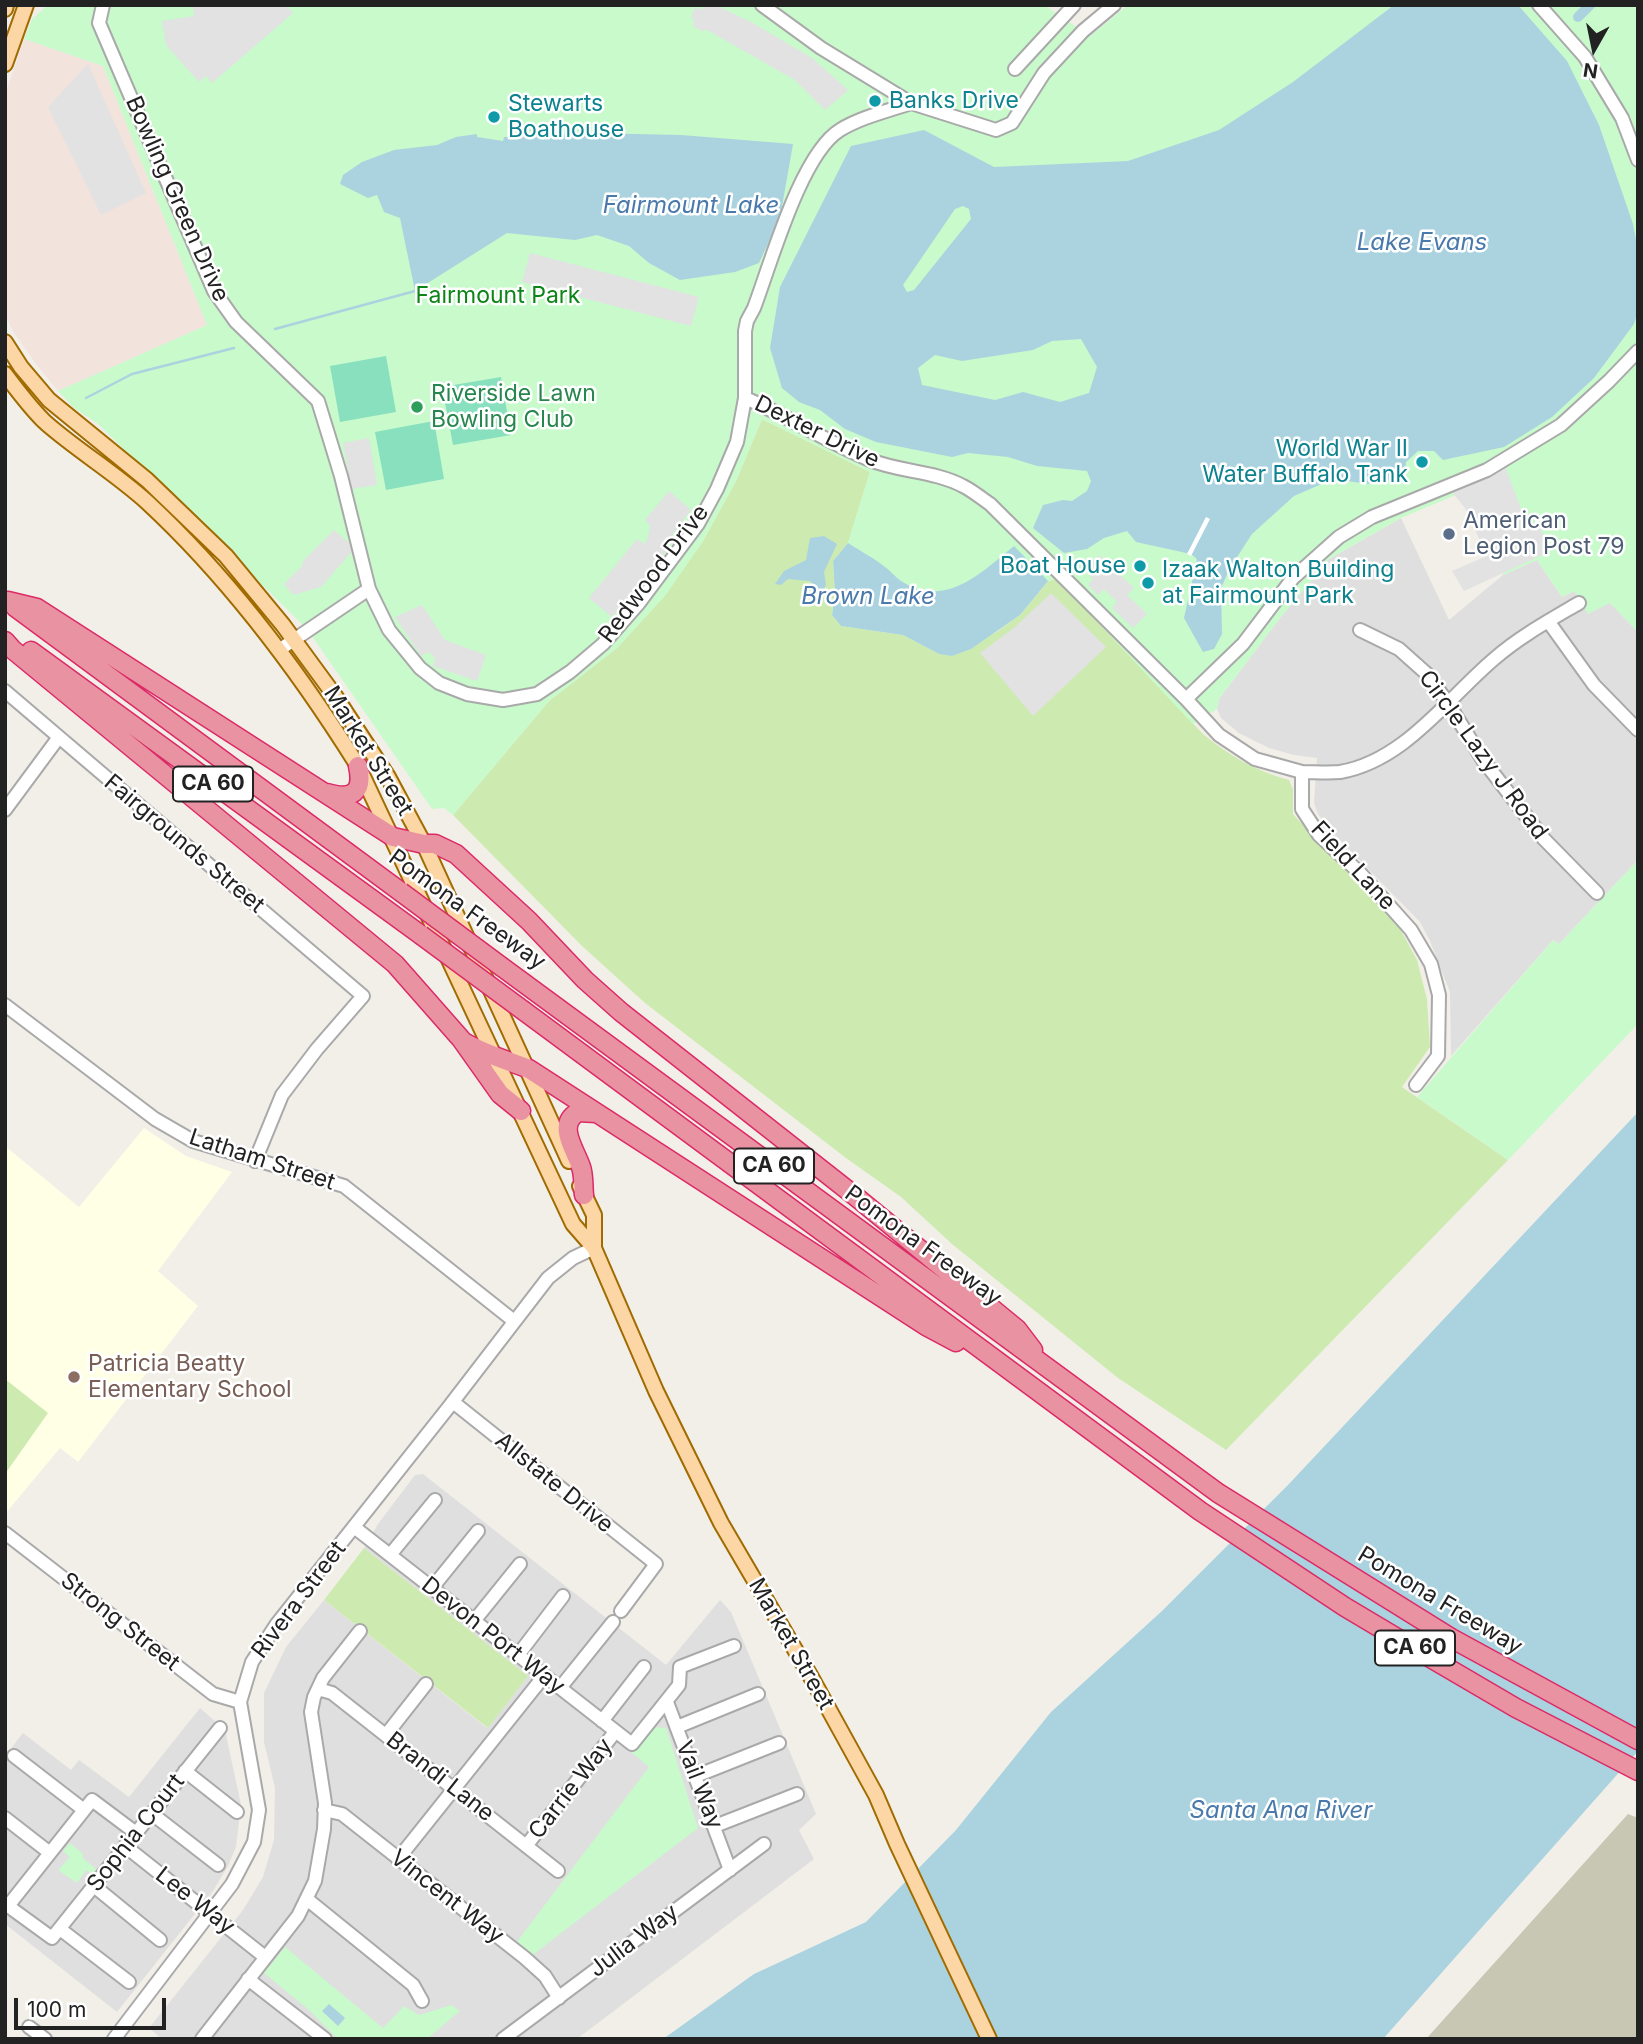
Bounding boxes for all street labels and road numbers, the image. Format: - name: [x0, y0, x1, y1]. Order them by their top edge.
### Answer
- street label: Bowling Green Drive: [119, 92, 235, 306]
- street label: Dexter Drive: [750, 390, 884, 474]
- street label: Redwood Drive: [593, 500, 715, 648]
- street label: Circle Lazy J Road: [1412, 665, 1554, 845]
- street label: Market Street: [317, 681, 419, 821]
- road number: CA 60: [173, 766, 253, 802]
- street label: Fairgrounds Street: [98, 769, 270, 919]
- street label: Field Lane: [1305, 816, 1401, 916]
- street label: Pomona Freeway: [383, 844, 551, 976]
- street label: Latham Street: [186, 1123, 338, 1197]
- road number: CA 60: [734, 1148, 814, 1184]
- street label: Pomona Freeway: [839, 1180, 1007, 1312]
- street label: Allstate Drive: [489, 1427, 619, 1539]
- street label: Rivera Street: [246, 1536, 352, 1664]
- street label: Pomona Freeway: [1353, 1541, 1527, 1661]
- street label: Strong Street: [55, 1567, 185, 1677]
- street label: Devon Port Way: [416, 1571, 570, 1701]
- street label: Market Street: [742, 1573, 840, 1715]
- road number: CA 60: [1375, 1630, 1455, 1666]
- street label: Brandi Lane: [381, 1726, 499, 1828]
- street label: Carrie Way: [523, 1733, 619, 1845]
- street label: Vail Way: [670, 1737, 728, 1833]
- street label: Sophia Court: [81, 1769, 191, 1897]
- street label: Vincent Way: [385, 1844, 509, 1950]
- street label: Lee Way: [150, 1861, 240, 1941]
- street label: Julia Way: [584, 1899, 684, 1983]

